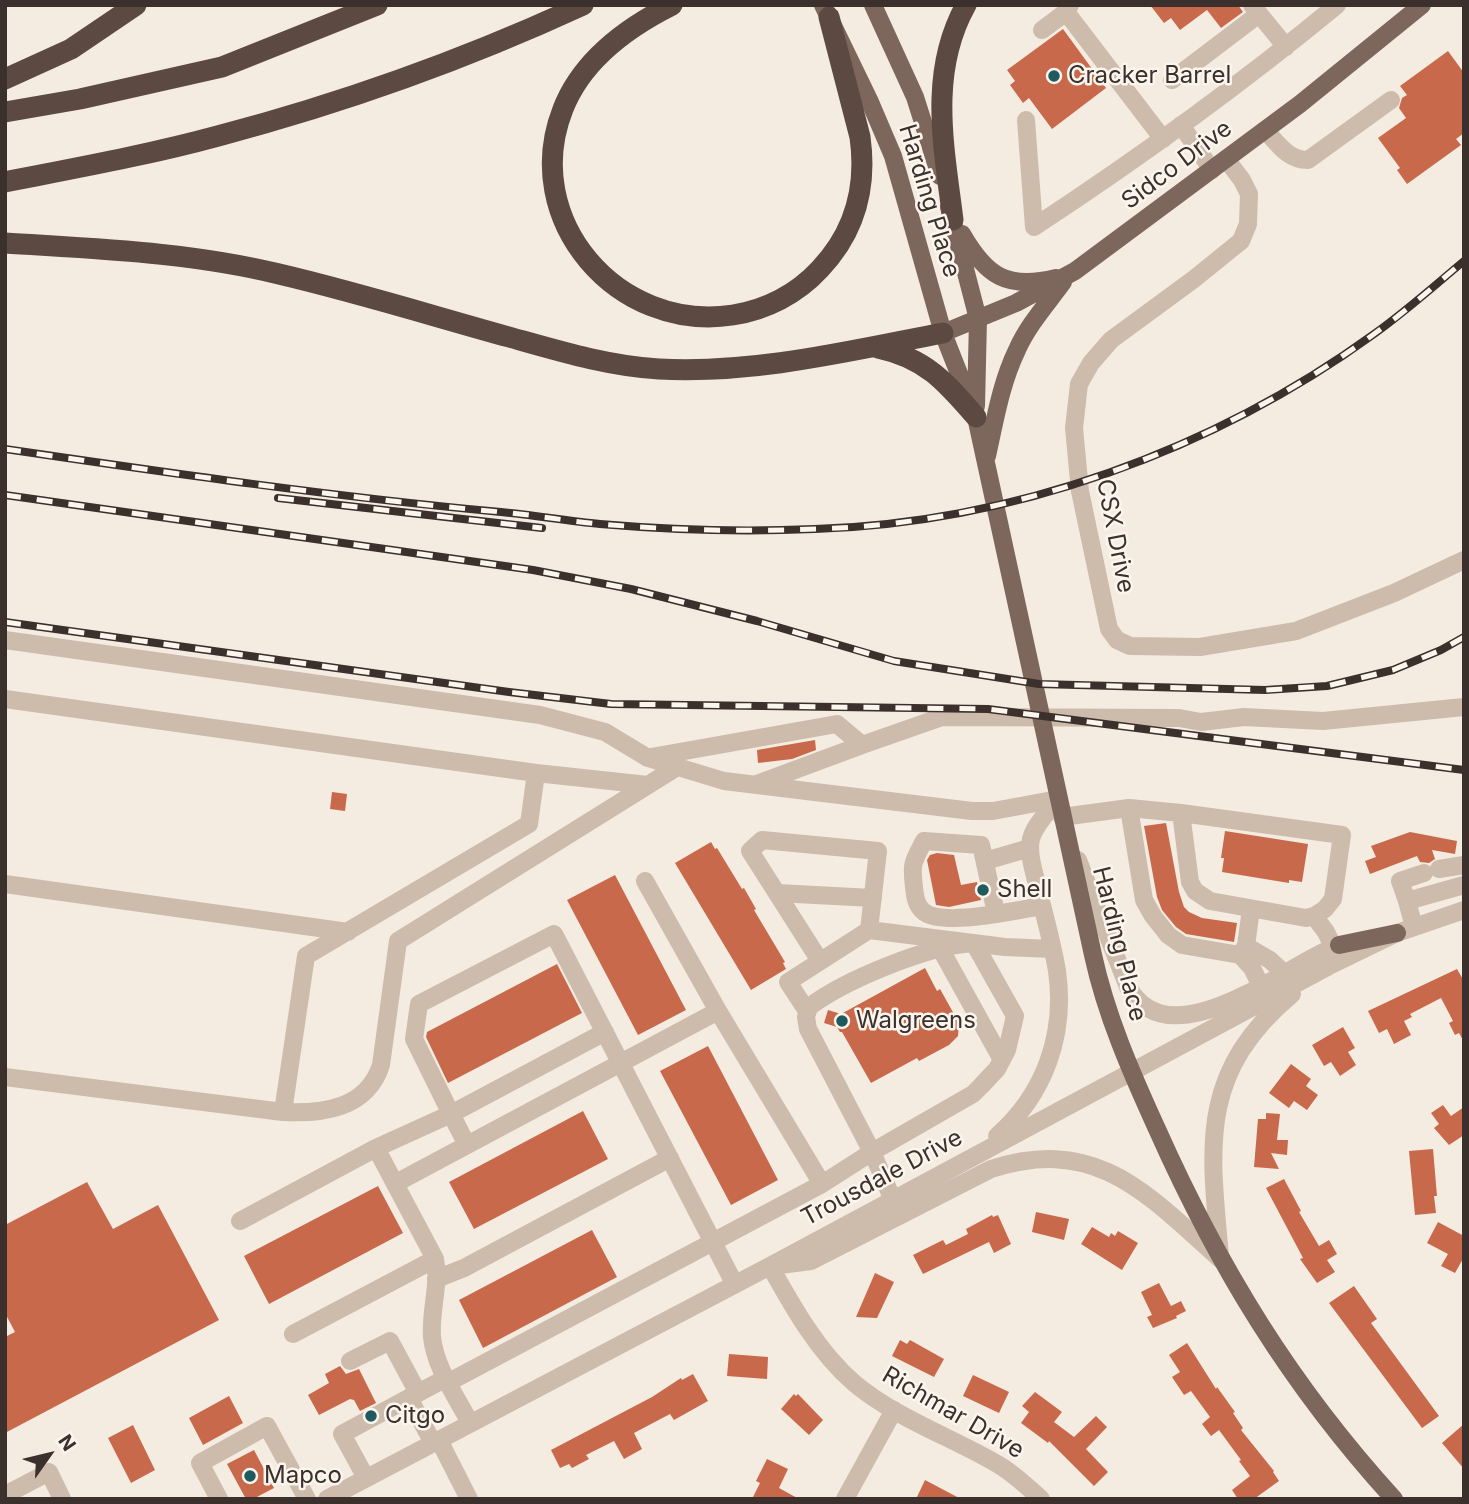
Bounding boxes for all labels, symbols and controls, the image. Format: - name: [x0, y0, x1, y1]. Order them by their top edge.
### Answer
- place label: Cracker Barrel: [1068, 62, 1231, 90]
- marker: Cracker Barrel: [1046, 68, 1062, 84]
- street label: Sidco Drive: [1116, 114, 1238, 216]
- street label: Harding Place: [892, 121, 966, 281]
- street label: CSX Drive: [1090, 477, 1140, 595]
- street label: Harding Place: [1086, 864, 1152, 1024]
- place label: Shell: [997, 876, 1052, 904]
- marker: Shell: [975, 882, 991, 898]
- place label: Walgreens: [856, 1007, 976, 1035]
- marker: Walgreens: [834, 1013, 850, 1029]
- street label: Trousdale Drive: [797, 1123, 967, 1233]
- street label: Richmar Drive: [877, 1361, 1029, 1465]
- place label: Citgo: [385, 1402, 445, 1430]
- marker: Citgo: [363, 1408, 379, 1424]
- north arrow: [14, 1420, 84, 1490]
- text: N: [53, 1431, 80, 1455]
- place label: Mapco: [264, 1462, 342, 1490]
- marker: Mapco: [242, 1468, 258, 1484]

